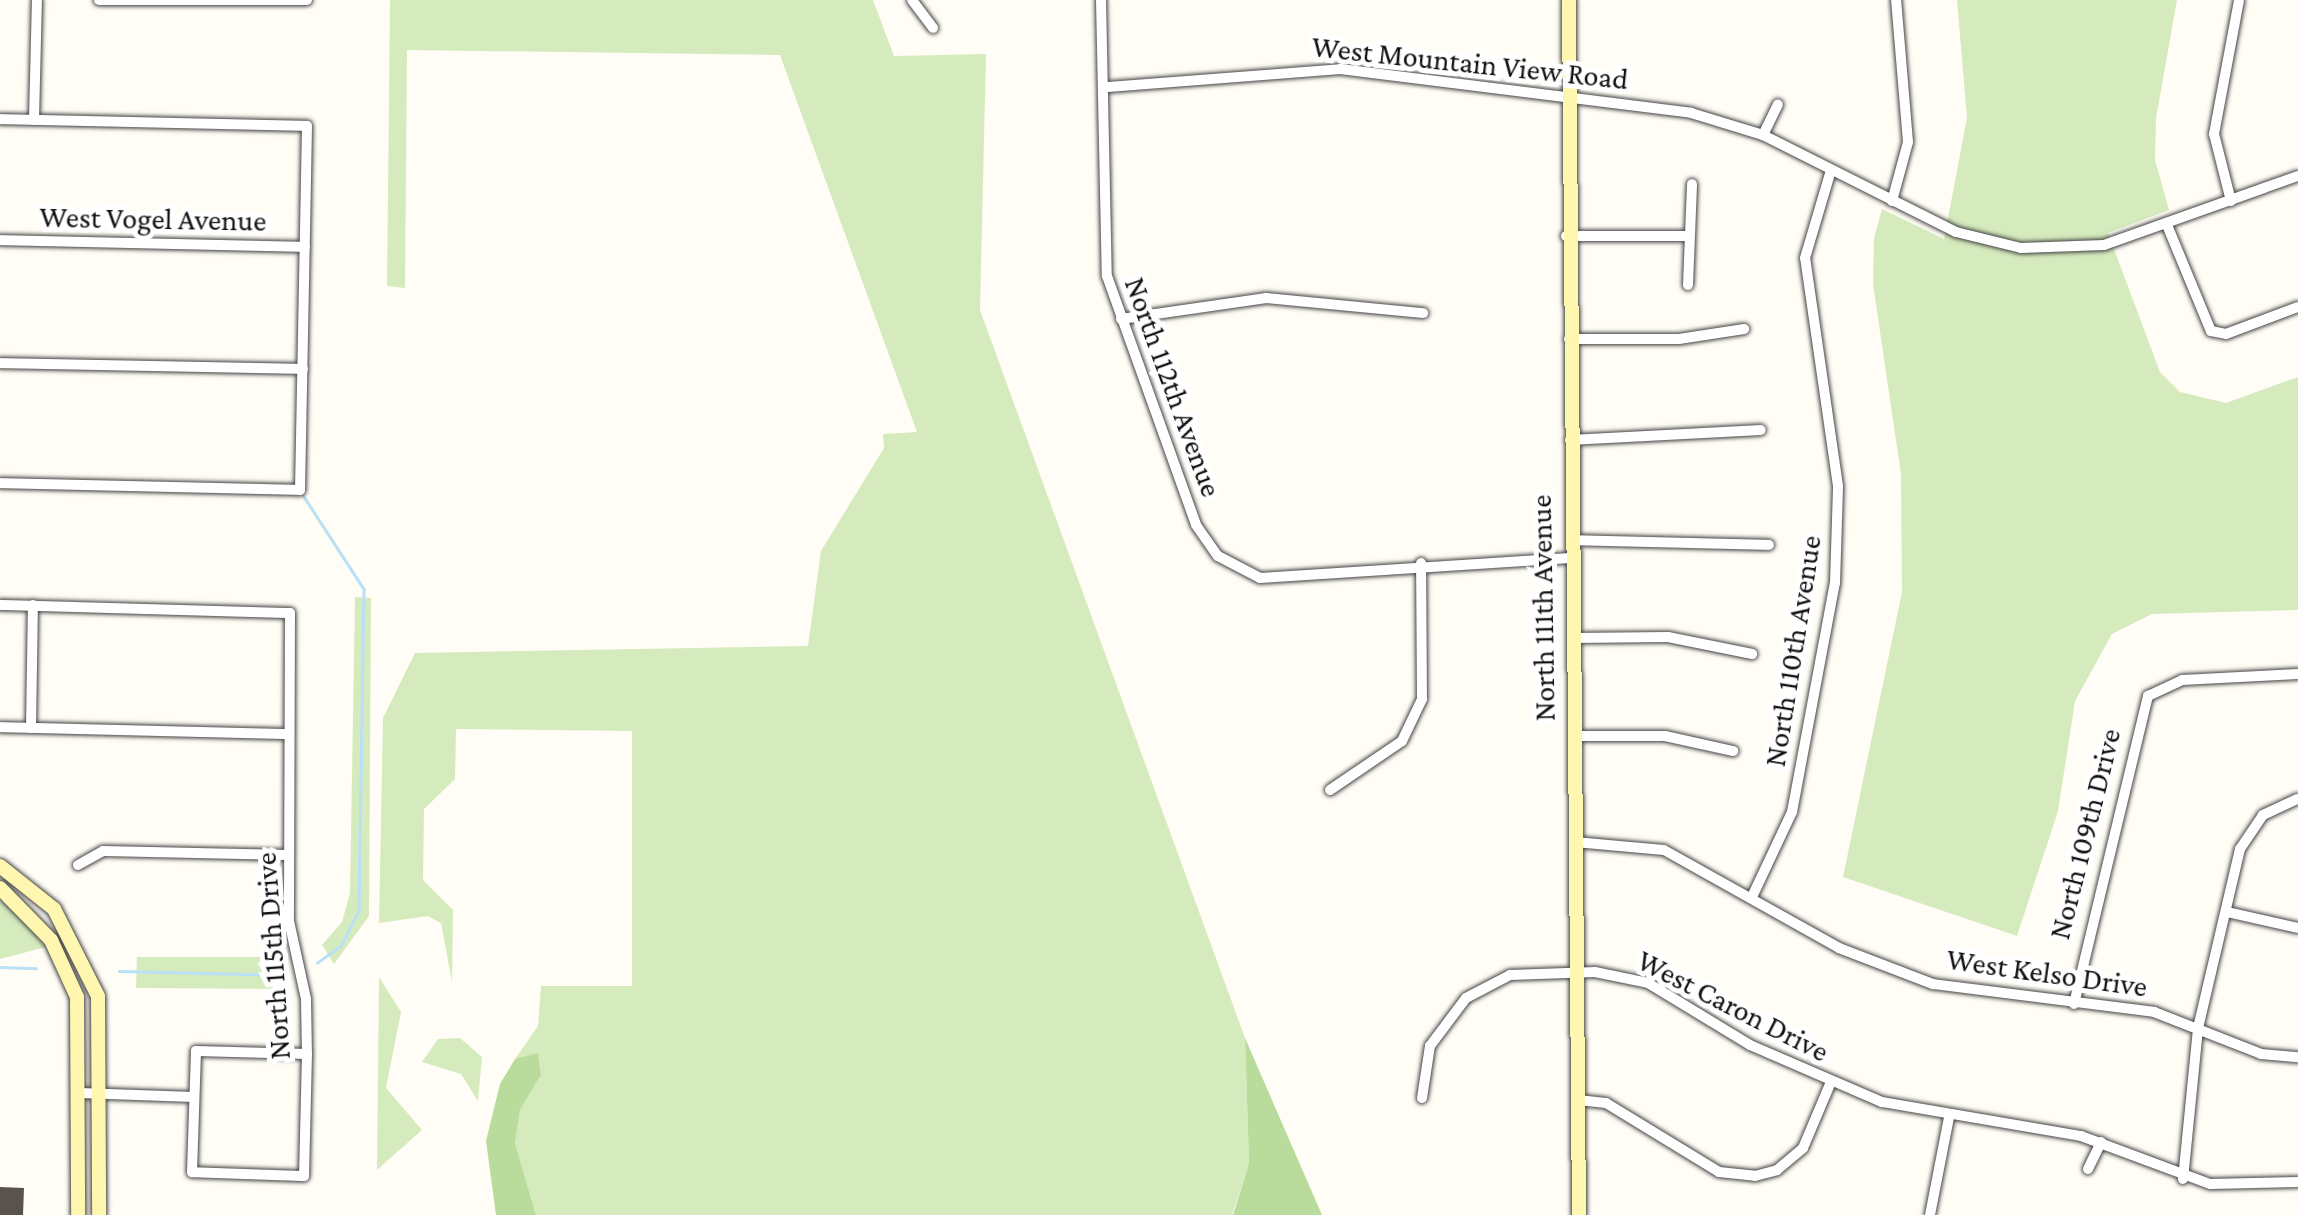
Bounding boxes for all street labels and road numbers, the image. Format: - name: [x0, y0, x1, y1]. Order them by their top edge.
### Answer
- street label: West Mountain View Road: [1310, 28, 1630, 98]
- street label: West Vogel Avenue: [39, 199, 267, 239]
- street label: North 112th Avenue: [1117, 272, 1229, 502]
- street label: North 111th Avenue: [1523, 494, 1563, 722]
- street label: North 110th Avenue: [1757, 533, 1829, 769]
- street label: North 109th Drive: [2041, 725, 2129, 943]
- street label: North 115th Drive: [248, 851, 298, 1061]
- street label: West Kelso Drive: [1944, 941, 2150, 1005]
- street label: West Caron Drive: [1631, 942, 1835, 1070]

